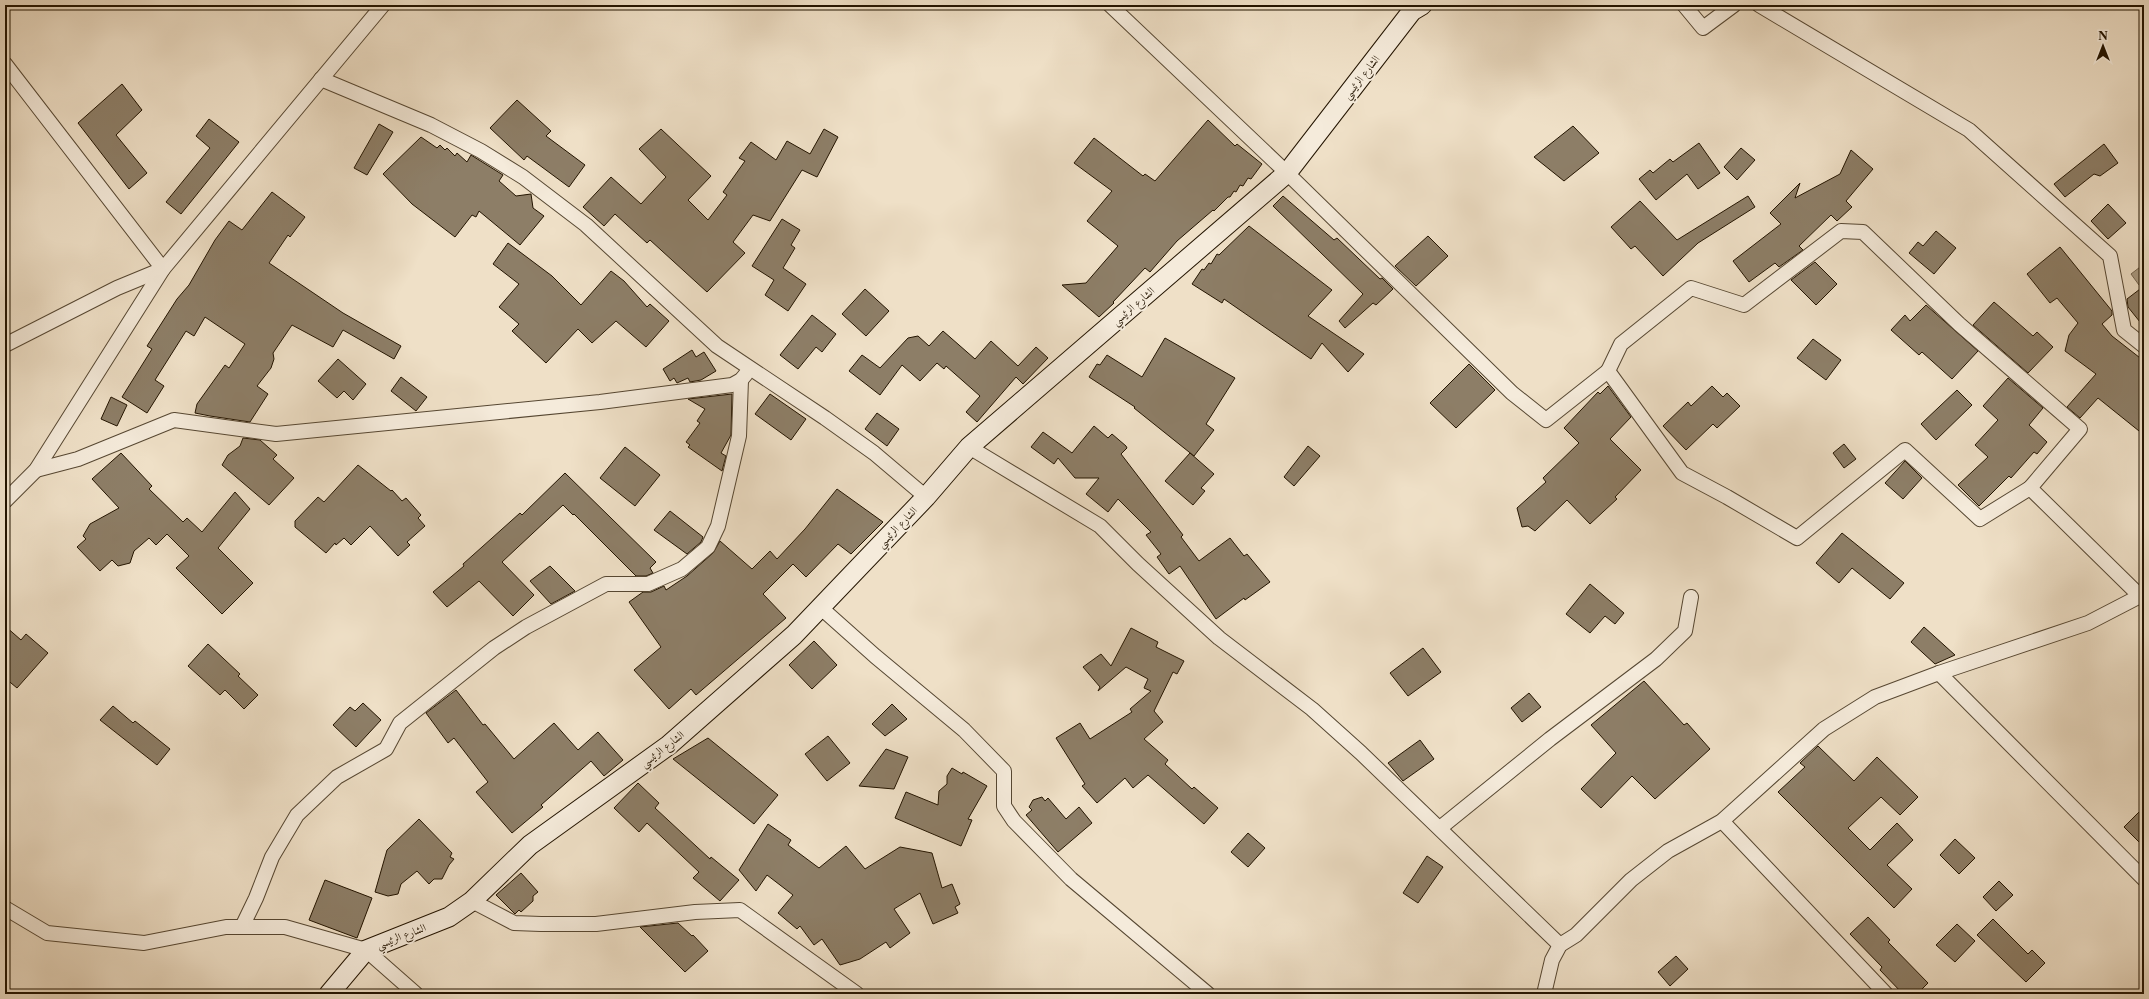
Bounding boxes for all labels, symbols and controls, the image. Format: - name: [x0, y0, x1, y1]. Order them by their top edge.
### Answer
- north arrow: [2083, 26, 2123, 66]
- text: N: [2098, 29, 2108, 43]
- street label: الشارع الرئيسي: [1340, 52, 1386, 104]
- street label: الشارع الرئيسي: [1109, 284, 1160, 331]
- street label: الشارع الرئيسي: [874, 503, 923, 553]
- street label: الشارع الرئيسي: [637, 728, 689, 774]
- street label: الشارع الرئيسي: [374, 920, 429, 956]

